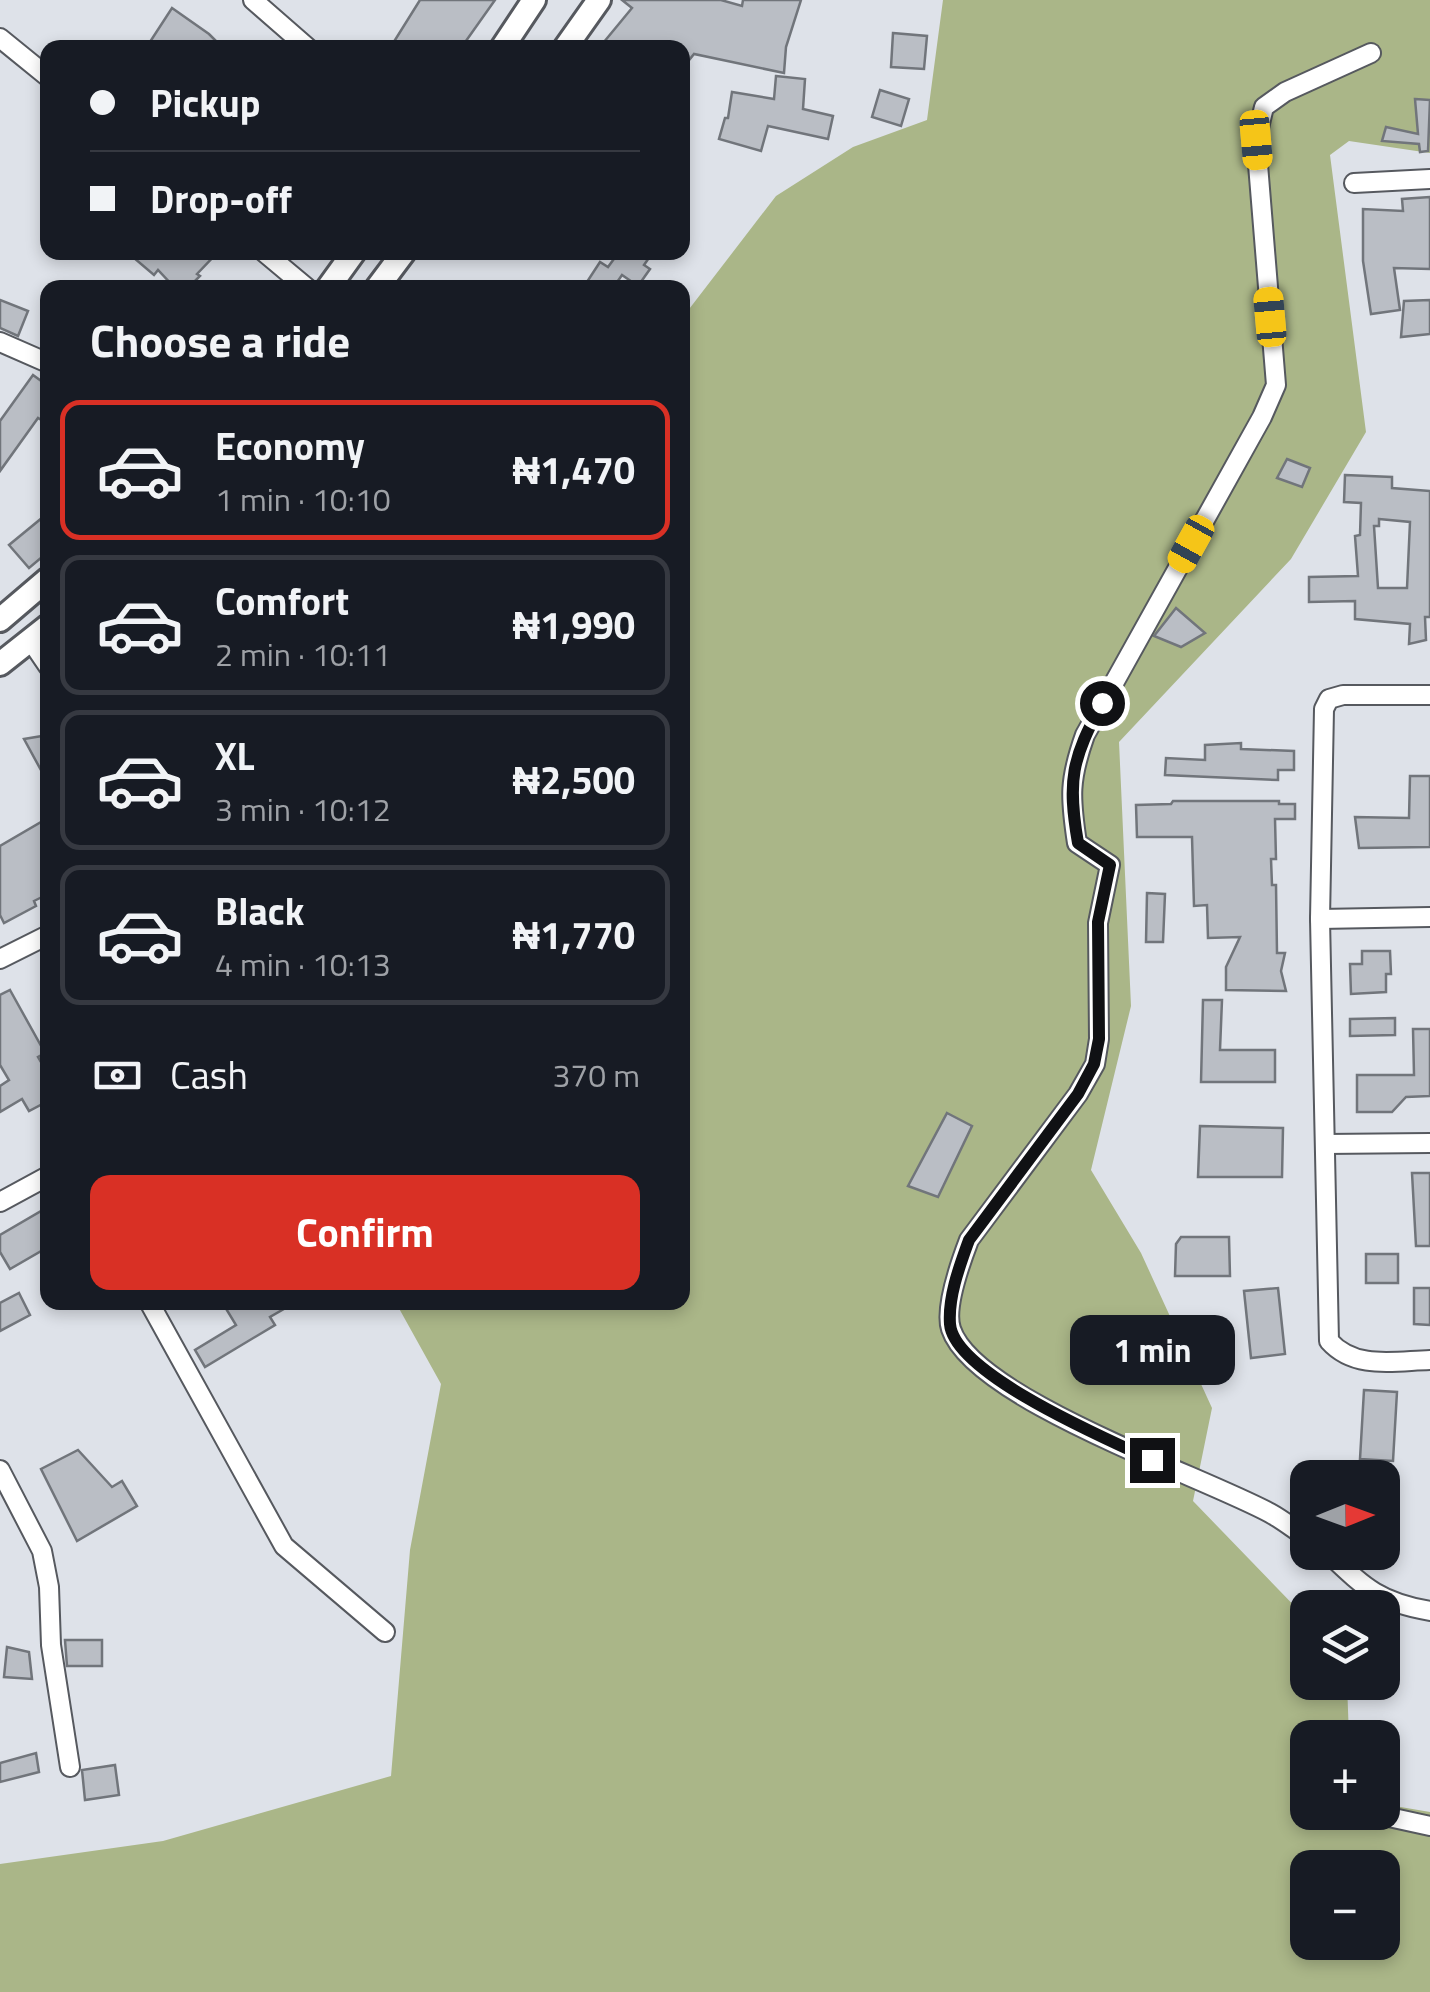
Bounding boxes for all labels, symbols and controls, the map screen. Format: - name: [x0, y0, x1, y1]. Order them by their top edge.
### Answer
- text: Pickup: [150, 74, 260, 132]
- car: [1238, 109, 1274, 171]
- text: Drop-off: [150, 170, 292, 228]
- car: [1252, 286, 1288, 348]
- text: Choose a ride: [90, 306, 350, 374]
- text: Economy: [215, 417, 365, 475]
- icon: car: [95, 425, 185, 515]
- text: ₦1,470: [512, 441, 635, 499]
- text: 1 min · 10:10: [215, 475, 391, 523]
- car: [1163, 510, 1219, 578]
- text: Comfort: [215, 572, 349, 630]
- icon: car: [95, 580, 185, 670]
- text: ₦1,990: [512, 596, 635, 654]
- text: 2 min · 10:11: [215, 630, 391, 678]
- route start: [1080, 681, 1125, 726]
- text: XL: [215, 727, 255, 785]
- icon: car: [95, 735, 185, 825]
- text: ₦2,500: [512, 751, 635, 809]
- text: 3 min · 10:12: [215, 785, 391, 833]
- text: Black: [215, 882, 304, 940]
- icon: car: [95, 890, 185, 980]
- text: ₦1,770: [512, 906, 635, 964]
- text: 4 min · 10:13: [215, 940, 391, 988]
- text: Cash: [170, 1046, 248, 1104]
- icon: cash: [90, 1048, 145, 1103]
- text: 370 m: [552, 1051, 640, 1099]
- button: Confirm: [90, 1175, 640, 1290]
- callout: 1 min: [1070, 1315, 1234, 1385]
- text: 1 min: [1114, 1326, 1191, 1374]
- route end: [1130, 1438, 1175, 1483]
- north arrow: [1290, 1460, 1400, 1570]
- map controls: [1290, 1460, 1400, 1960]
- button: layers: [1290, 1590, 1400, 1700]
- button: +: [1290, 1720, 1400, 1830]
- button: −: [1290, 1850, 1400, 1960]

